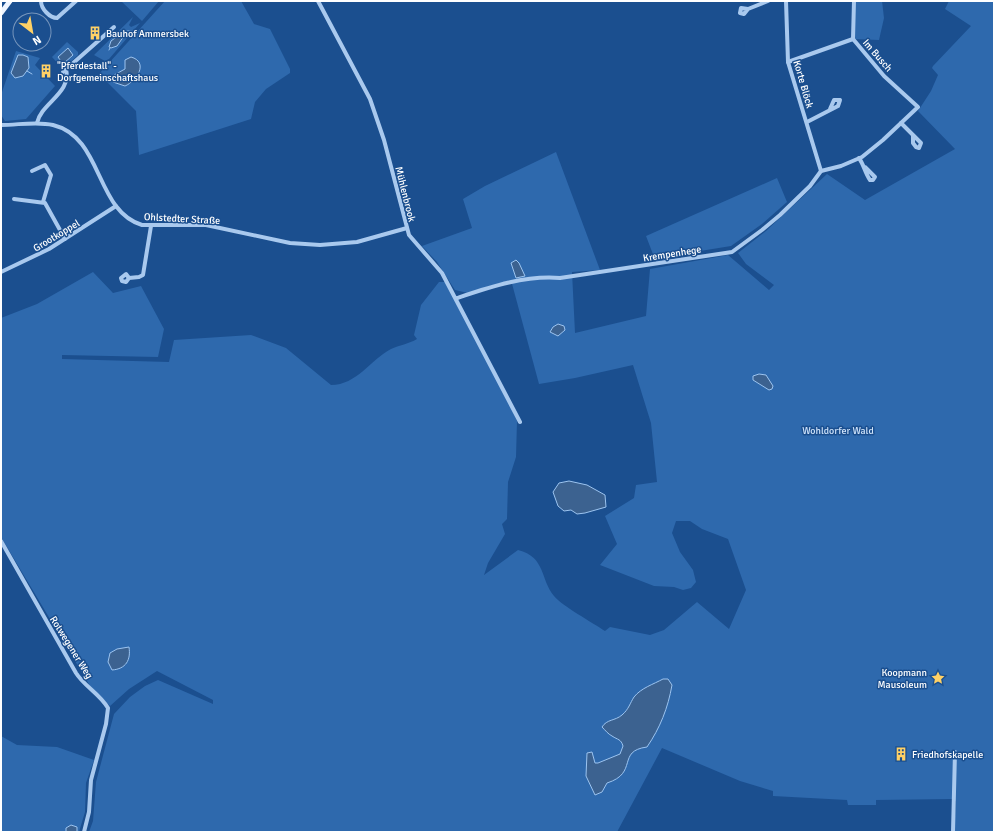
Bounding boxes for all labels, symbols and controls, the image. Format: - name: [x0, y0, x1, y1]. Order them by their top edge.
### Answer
- north arrow: [12, 12, 52, 52]
- building icon: Bauhof Ammersbek: [87, 25, 103, 41]
- place label: Bauhof Ammersbek: [106, 28, 189, 40]
- text: N: [30, 33, 44, 48]
- street label: Im Busch: [860, 37, 895, 74]
- street label: Korte Blöck: [790, 59, 816, 110]
- place label: "Pferdestall" - Dorfgemeinschaftshaus: [57, 60, 159, 84]
- building icon: "Pferdestall" - Dorfgemeinschaftshaus: [38, 63, 54, 79]
- street label: Mühlenbrook: [392, 165, 418, 223]
- street label: Ohlstedter Straße: [144, 211, 220, 227]
- street label: Grootkoppel: [31, 217, 82, 254]
- street label: Krempenhege: [642, 243, 702, 265]
- park label: Wohldorfer Wald: [802, 425, 874, 437]
- street label: Rotwegener Weg: [47, 614, 95, 681]
- place label: Koopmann Mausoleum: [878, 667, 927, 691]
- place icon: Koopmann Mausoleum: [930, 670, 946, 686]
- building icon: Friedhofskapelle: [893, 746, 909, 762]
- place label: Friedhofskapelle: [912, 749, 983, 761]

